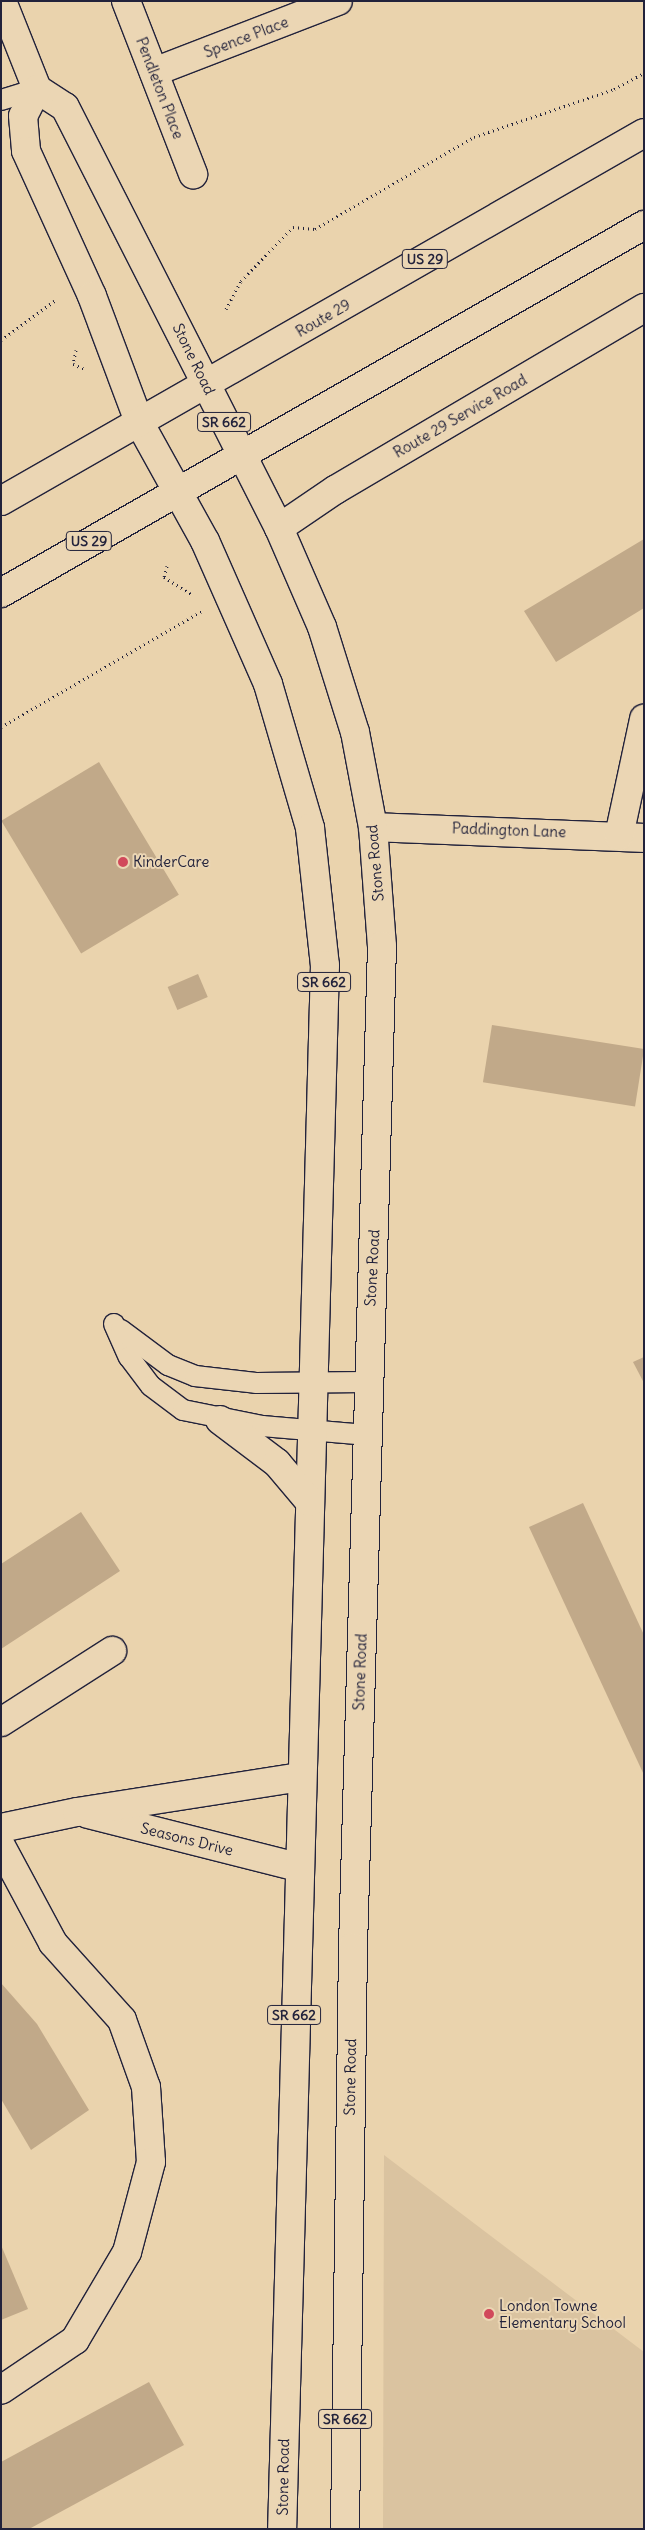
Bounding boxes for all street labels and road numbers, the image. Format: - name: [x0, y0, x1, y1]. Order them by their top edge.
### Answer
- street label: Spence Place: [201, 13, 291, 61]
- street label: Pendleton Place: [132, 35, 188, 141]
- road number: US 29: [401, 248, 449, 270]
- street label: Route 29: [293, 295, 353, 341]
- street label: Stone Road: [169, 320, 219, 398]
- street label: Route 29 Service Road: [390, 370, 530, 462]
- road number: SR 662: [196, 411, 252, 434]
- road number: US 29: [65, 530, 113, 552]
- street label: Paddington Lane: [452, 819, 566, 841]
- street label: Stone Road: [363, 824, 387, 902]
- road number: SR 662: [296, 970, 352, 994]
- street label: Stone Road: [361, 1229, 383, 1307]
- street label: Stone Road: [350, 1633, 370, 1711]
- street label: Seasons Drive: [139, 1819, 235, 1859]
- road number: SR 662: [266, 2004, 322, 2026]
- street label: Stone Road: [340, 2038, 360, 2116]
- road number: SR 662: [318, 2408, 372, 2430]
- street label: Stone Road: [273, 2438, 293, 2516]

